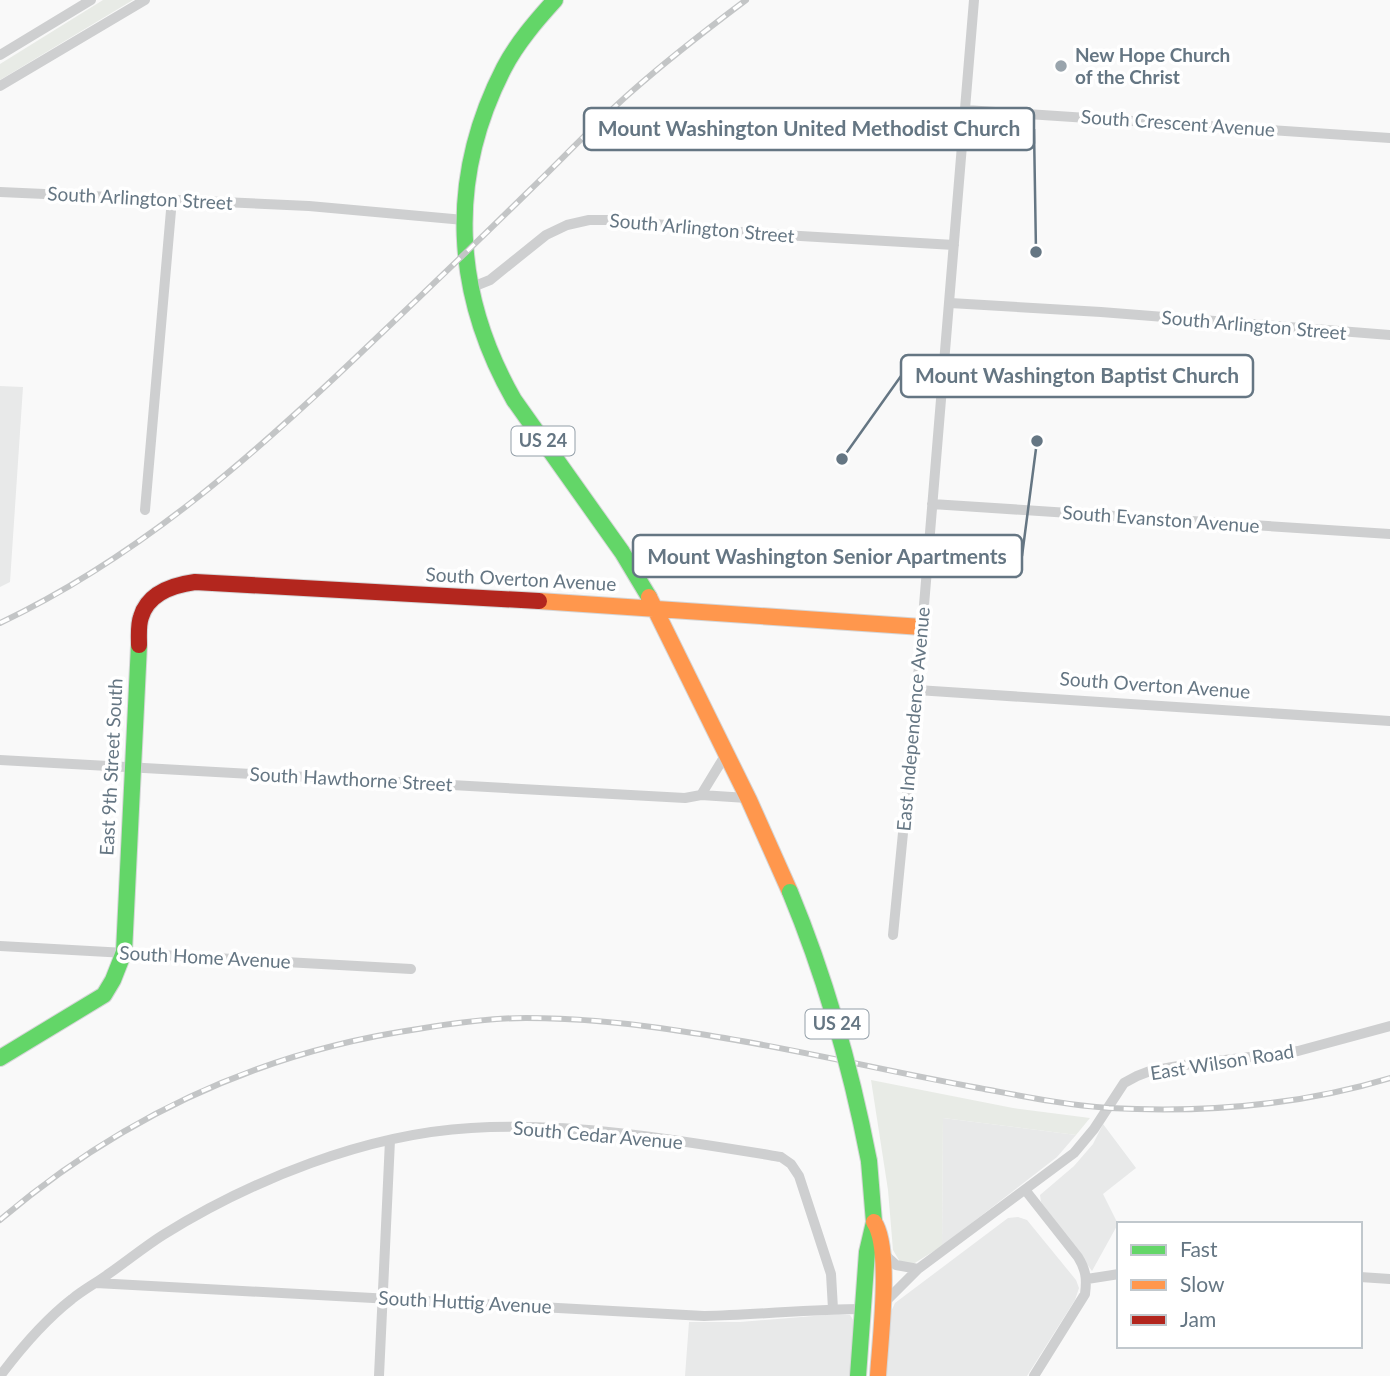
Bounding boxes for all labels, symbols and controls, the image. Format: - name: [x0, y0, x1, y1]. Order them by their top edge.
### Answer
- place label: New Hope Church of the Christ: [1075, 43, 1230, 88]
- marker: New Hope Church of the Christ: [1053, 58, 1069, 74]
- street label: South Crescent Avenue: [1080, 104, 1276, 141]
- callout: Mount Washington United Methodist Church: [584, 108, 1034, 150]
- text: Mount Washington United Methodist Church: [598, 115, 1020, 140]
- street label: South Arlington Street: [47, 181, 233, 214]
- street label: South Arlington Street: [609, 208, 796, 247]
- street label: South Arlington Street: [1161, 305, 1348, 344]
- callout: Mount Washington Baptist Church: [901, 355, 1253, 397]
- text: Mount Washington Baptist Church: [915, 362, 1239, 387]
- road number: US 24: [512, 426, 574, 456]
- street label: South Evanston Avenue: [1062, 500, 1260, 537]
- callout: Mount Washington Senior Apartments: [633, 535, 1022, 577]
- text: Mount Washington Senior Apartments: [647, 543, 1007, 568]
- street label: South Overton Avenue: [425, 562, 617, 595]
- street label: East Independence Avenue: [891, 606, 934, 832]
- street label: South Overton Avenue: [1059, 666, 1251, 703]
- street label: East 9th Street South: [94, 678, 127, 856]
- street label: South Hawthorne Street: [249, 762, 453, 795]
- street label: South Home Avenue: [119, 941, 291, 972]
- road number: US 24: [806, 1009, 868, 1038]
- street label: East Wilson Road: [1148, 1039, 1295, 1084]
- street label: South Cedar Avenue: [512, 1116, 684, 1153]
- legend: [1117, 1222, 1362, 1348]
- text: Fast: [1180, 1236, 1218, 1261]
- text: Slow: [1180, 1271, 1225, 1296]
- street label: South Huttig Avenue: [378, 1285, 552, 1318]
- text: Jam: [1180, 1306, 1216, 1331]

